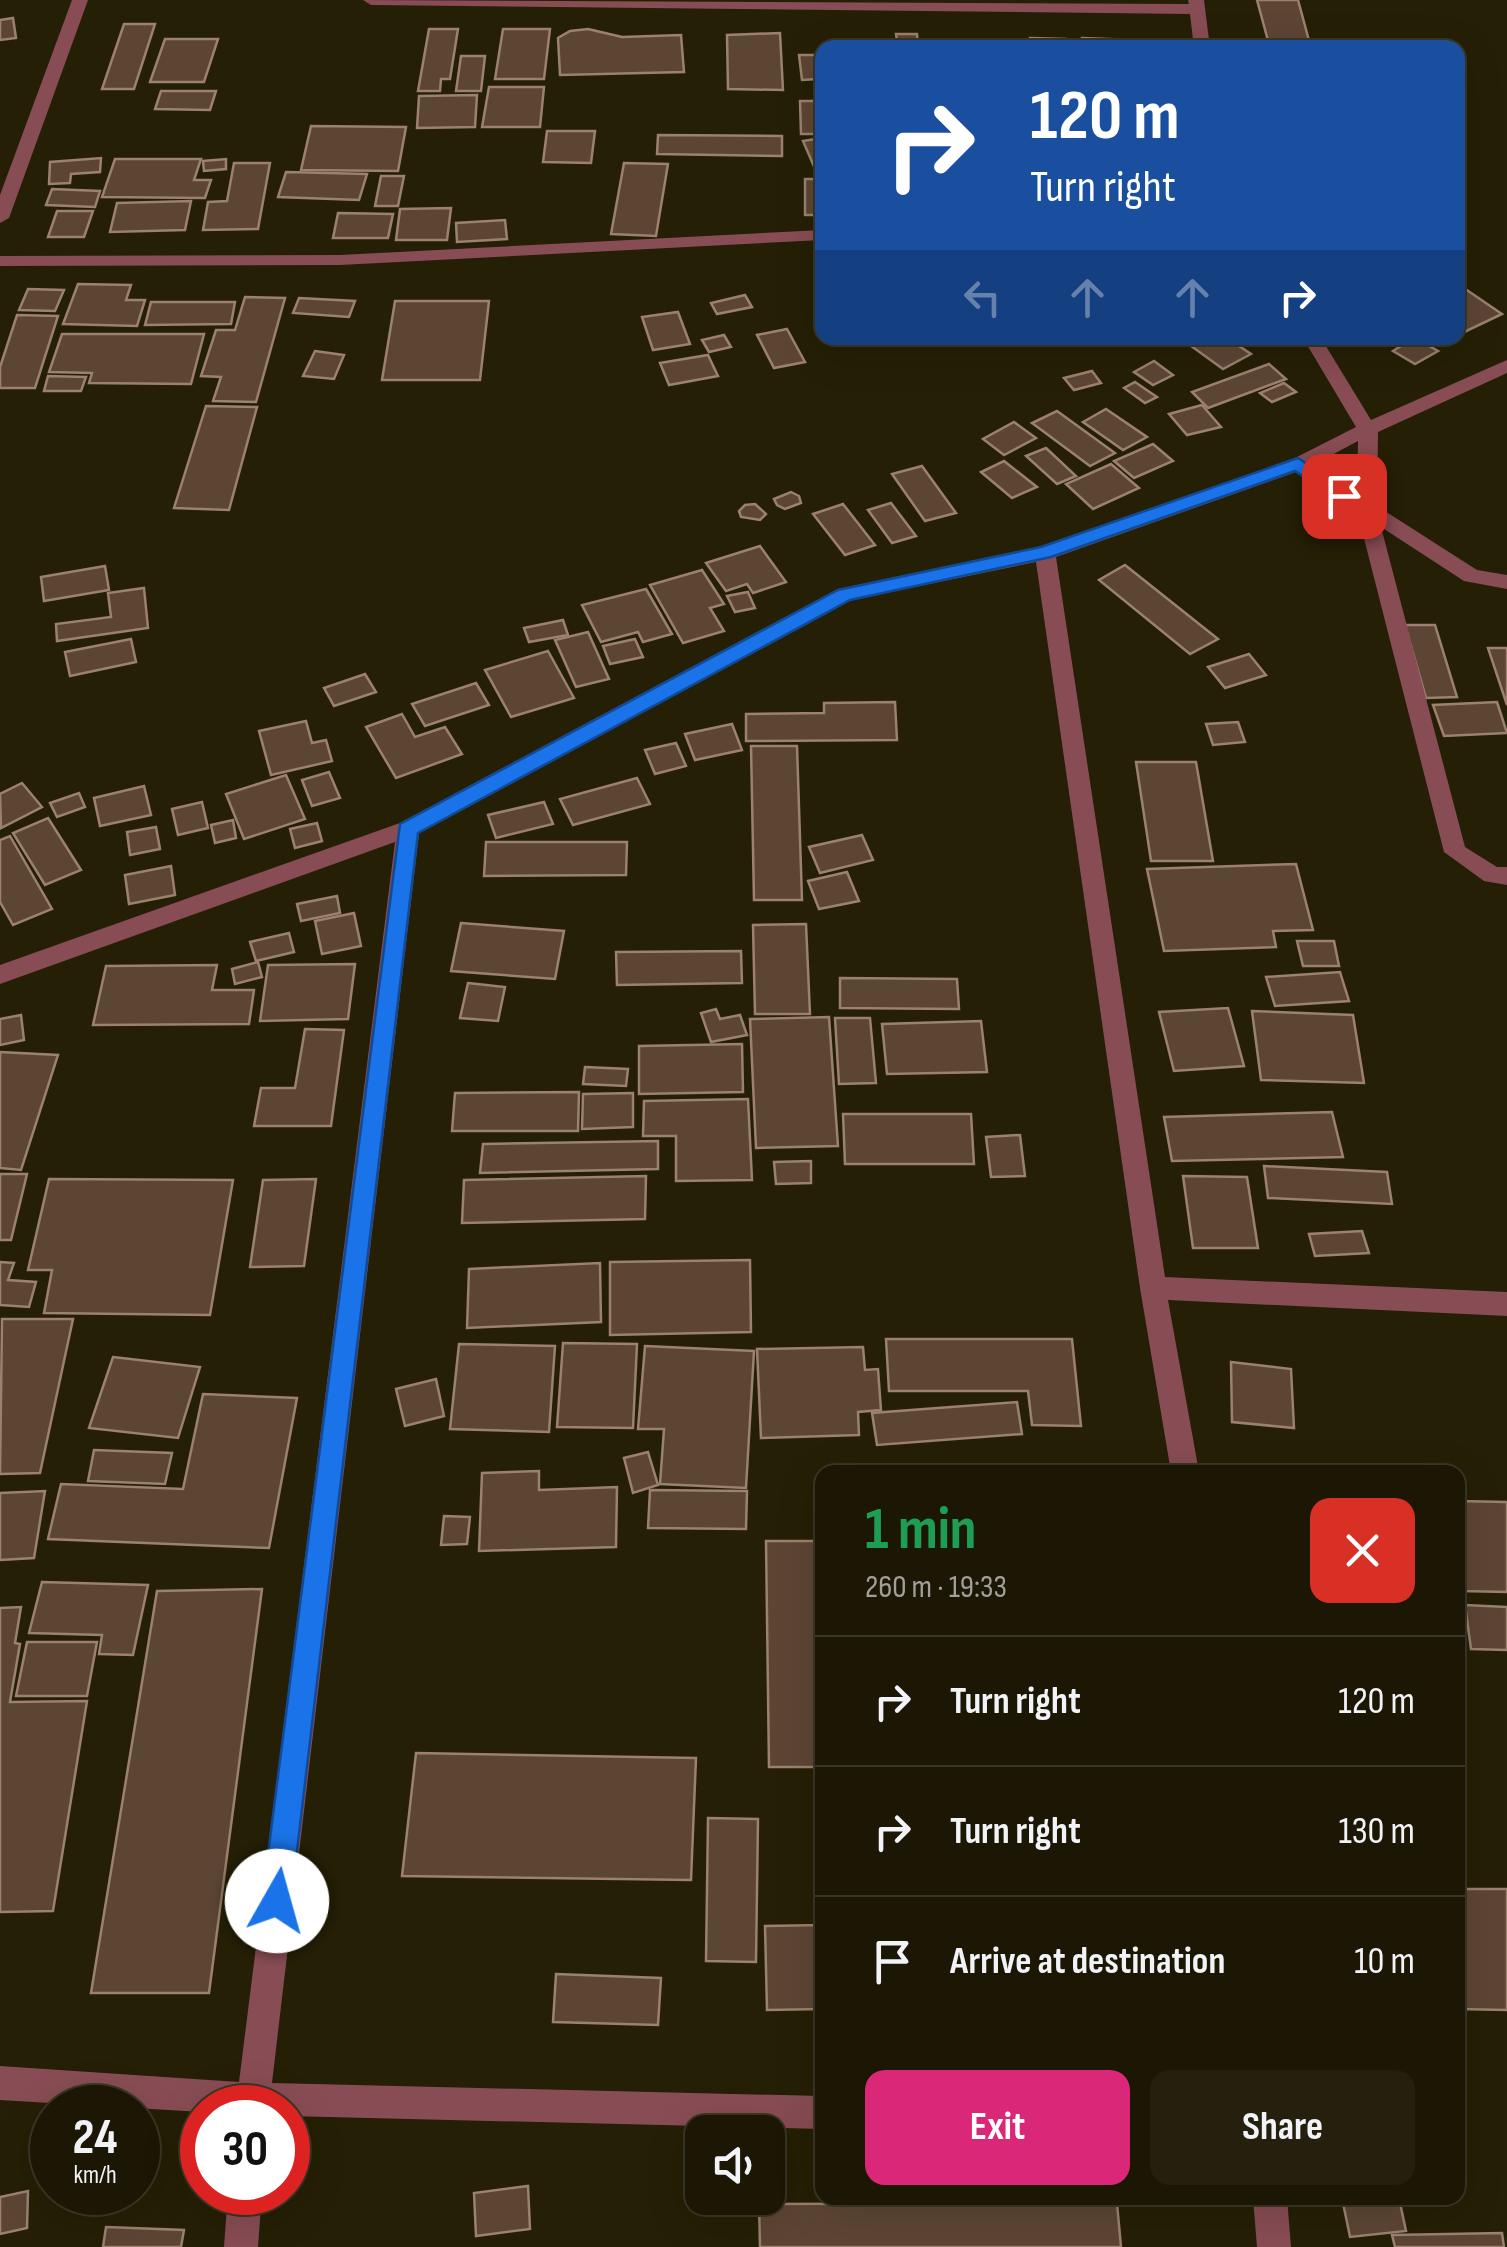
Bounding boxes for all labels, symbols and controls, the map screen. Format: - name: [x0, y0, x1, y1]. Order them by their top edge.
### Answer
- text: 120 m: [1030, 75, 1180, 159]
- icon: right: [865, 80, 995, 210]
- text: Turn right: [1030, 160, 1176, 215]
- icon: left: [955, 270, 1010, 325]
- icon: ahead: [1060, 270, 1115, 325]
- icon: ahead: [1165, 270, 1220, 325]
- icon: right: [1270, 270, 1325, 325]
- pin: [1302, 454, 1387, 539]
- icon: arrive: [1317, 469, 1372, 524]
- text: 1 min: [865, 1494, 977, 1566]
- button: close: [1310, 1498, 1415, 1603]
- text: 260 m · 19:33: [865, 1568, 1007, 1607]
- icon: right: [865, 1674, 920, 1729]
- text: Turn right: [950, 1679, 1081, 1724]
- text: 120 m: [1338, 1679, 1415, 1724]
- icon: right: [865, 1804, 920, 1859]
- text: Turn right: [950, 1809, 1081, 1854]
- text: 130 m: [1338, 1809, 1415, 1854]
- position arrow: [225, 1849, 329, 1953]
- icon: arrive: [865, 1934, 920, 1989]
- text: Arrive at destination: [950, 1939, 1225, 1984]
- text: 10 m: [1354, 1939, 1415, 1984]
- button: Exit: [865, 2070, 1130, 2185]
- button: Share: [1150, 2070, 1415, 2185]
- speed limit sign: 30: [180, 2085, 310, 2215]
- text: 24: [73, 2108, 117, 2168]
- map controls: [685, 2115, 785, 2215]
- button: sound: [685, 2115, 785, 2215]
- text: km/h: [73, 2160, 117, 2191]

